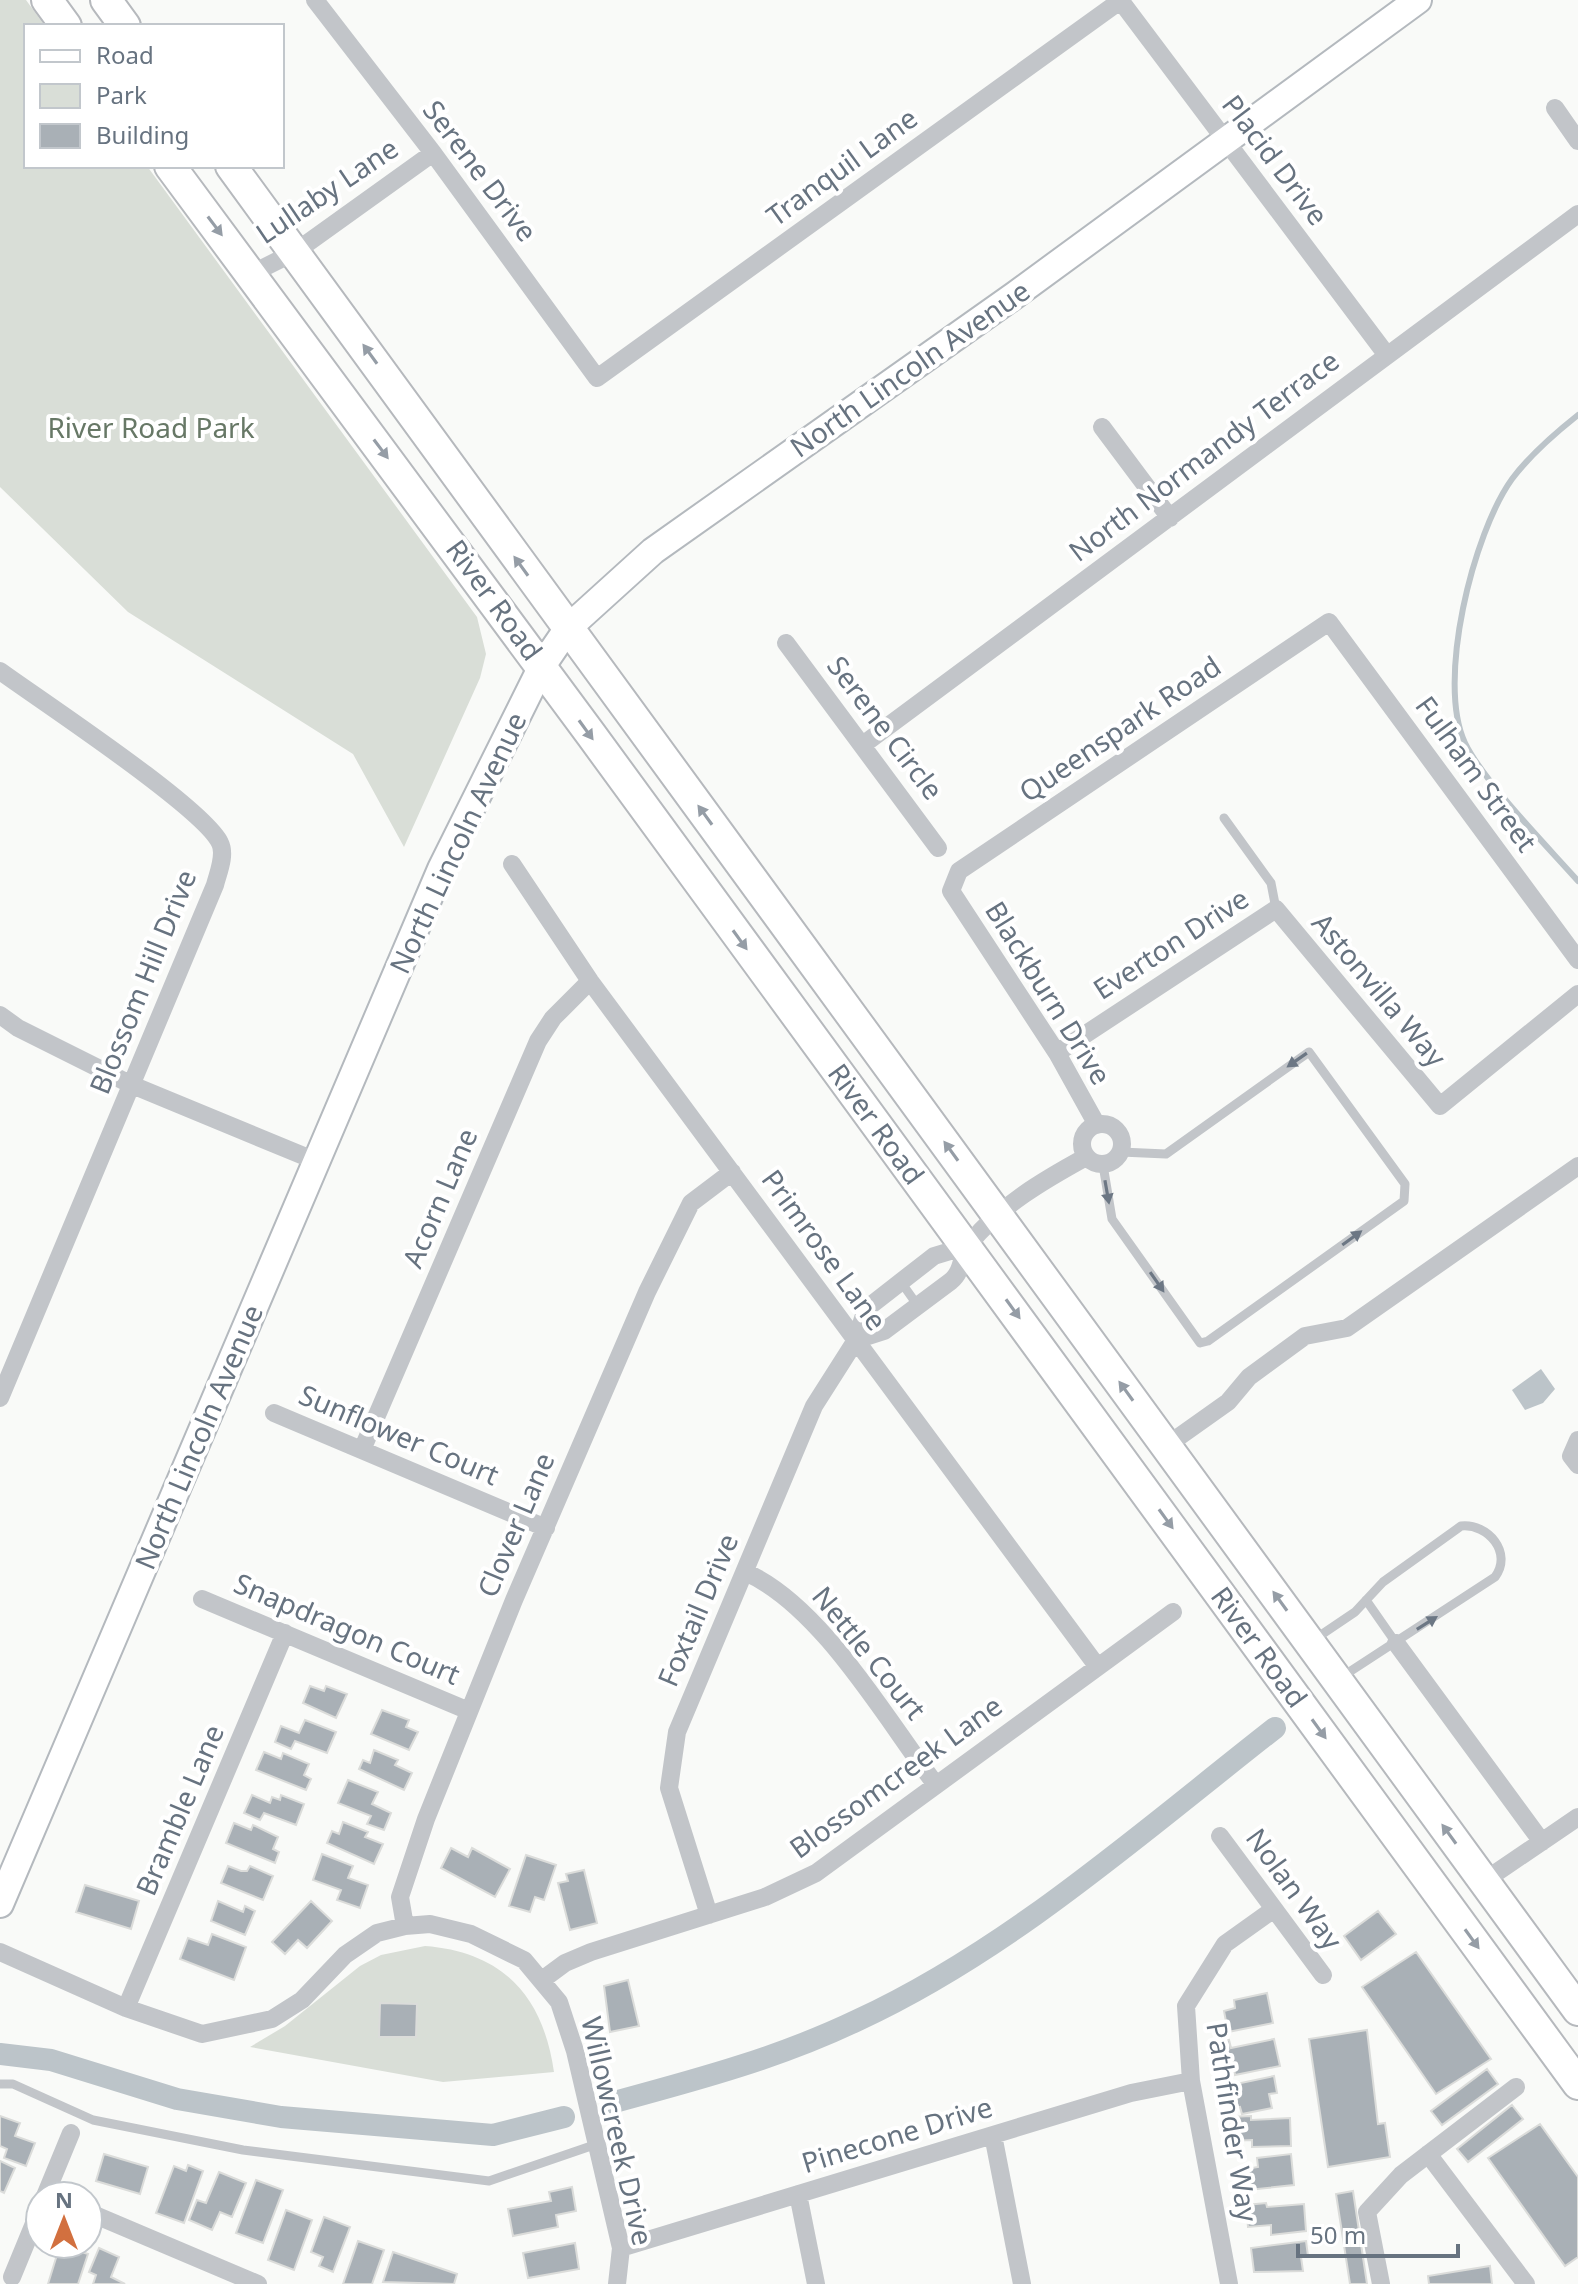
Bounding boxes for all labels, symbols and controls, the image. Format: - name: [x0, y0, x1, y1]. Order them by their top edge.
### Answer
- legend: [24, 24, 284, 168]
- text: Road: [96, 38, 154, 71]
- text: Park: [96, 78, 147, 111]
- street label: Placid Drive: [1214, 86, 1337, 232]
- street label: Serene Drive: [415, 92, 546, 249]
- street label: Tranquil Lane: [758, 99, 925, 234]
- text: Building: [96, 118, 189, 151]
- street label: Lullaby Lane: [248, 129, 405, 252]
- one-way arrow: [207, 216, 223, 236]
- street label: North Lincoln Avenue: [782, 271, 1037, 465]
- street label: North Normandy Terrace: [1061, 341, 1346, 569]
- one-way arrow: [362, 344, 378, 365]
- park label: River Road Park: [47, 408, 255, 446]
- one-way arrow: [373, 439, 389, 459]
- street label: River Road: [438, 531, 552, 668]
- one-way arrow: [514, 555, 530, 576]
- street label: Queenspark Road: [1011, 647, 1228, 810]
- street label: Serene Circle: [819, 648, 952, 807]
- street label: Fulham Street: [1407, 688, 1546, 859]
- street label: North Lincoln Avenue: [380, 706, 534, 979]
- one-way arrow: [577, 720, 593, 741]
- one-way arrow: [698, 805, 714, 826]
- street label: Blossom Hill Drive: [80, 864, 204, 1099]
- street label: Everton Drive: [1085, 879, 1255, 1008]
- street label: Blackburn Drive: [977, 894, 1120, 1091]
- street label: Astonvilla Way: [1304, 904, 1456, 1075]
- one-way arrow: [732, 929, 747, 950]
- one-way arrow: [1286, 1052, 1307, 1068]
- street label: River Road: [820, 1055, 934, 1192]
- street label: Acorn Lane: [393, 1122, 485, 1273]
- one-way arrow: [944, 1141, 959, 1162]
- street label: Primrose Lane: [754, 1161, 896, 1337]
- one-way arrow: [1101, 1180, 1113, 1205]
- one-way arrow: [1342, 1231, 1363, 1246]
- one-way arrow: [1149, 1272, 1164, 1293]
- street label: North Lincoln Avenue: [125, 1298, 271, 1575]
- one-way arrow: [1004, 1299, 1020, 1320]
- street label: Sunflower Court: [294, 1375, 505, 1493]
- one-way arrow: [1119, 1381, 1135, 1401]
- street label: Clover Lane: [468, 1446, 563, 1603]
- one-way arrow: [1158, 1509, 1173, 1530]
- street label: Foxtail Drive: [648, 1527, 746, 1692]
- street label: Snapdragon Court: [229, 1563, 466, 1693]
- street label: Nettle Court: [804, 1578, 935, 1727]
- street label: River Road: [1203, 1578, 1317, 1715]
- one-way arrow: [1272, 1591, 1288, 1611]
- one-way arrow: [1416, 1616, 1437, 1631]
- street label: Blossomcreek Lane: [781, 1686, 1009, 1866]
- street label: Bramble Lane: [126, 1718, 232, 1901]
- one-way arrow: [1311, 1719, 1326, 1740]
- street label: Nolan Way: [1238, 1820, 1352, 1957]
- one-way arrow: [1442, 1823, 1458, 1844]
- one-way arrow: [1464, 1929, 1479, 1950]
- street label: Willowcreek Drive: [573, 2013, 663, 2249]
- street label: Pathfinder Way: [1198, 2019, 1268, 2225]
- street label: Pinecone Drive: [797, 2087, 997, 2181]
- north arrow: [24, 2180, 104, 2260]
- text: N: [55, 2184, 73, 2214]
- scale bar: [1298, 2208, 1458, 2258]
- text: 50 m: [1310, 2218, 1366, 2251]

